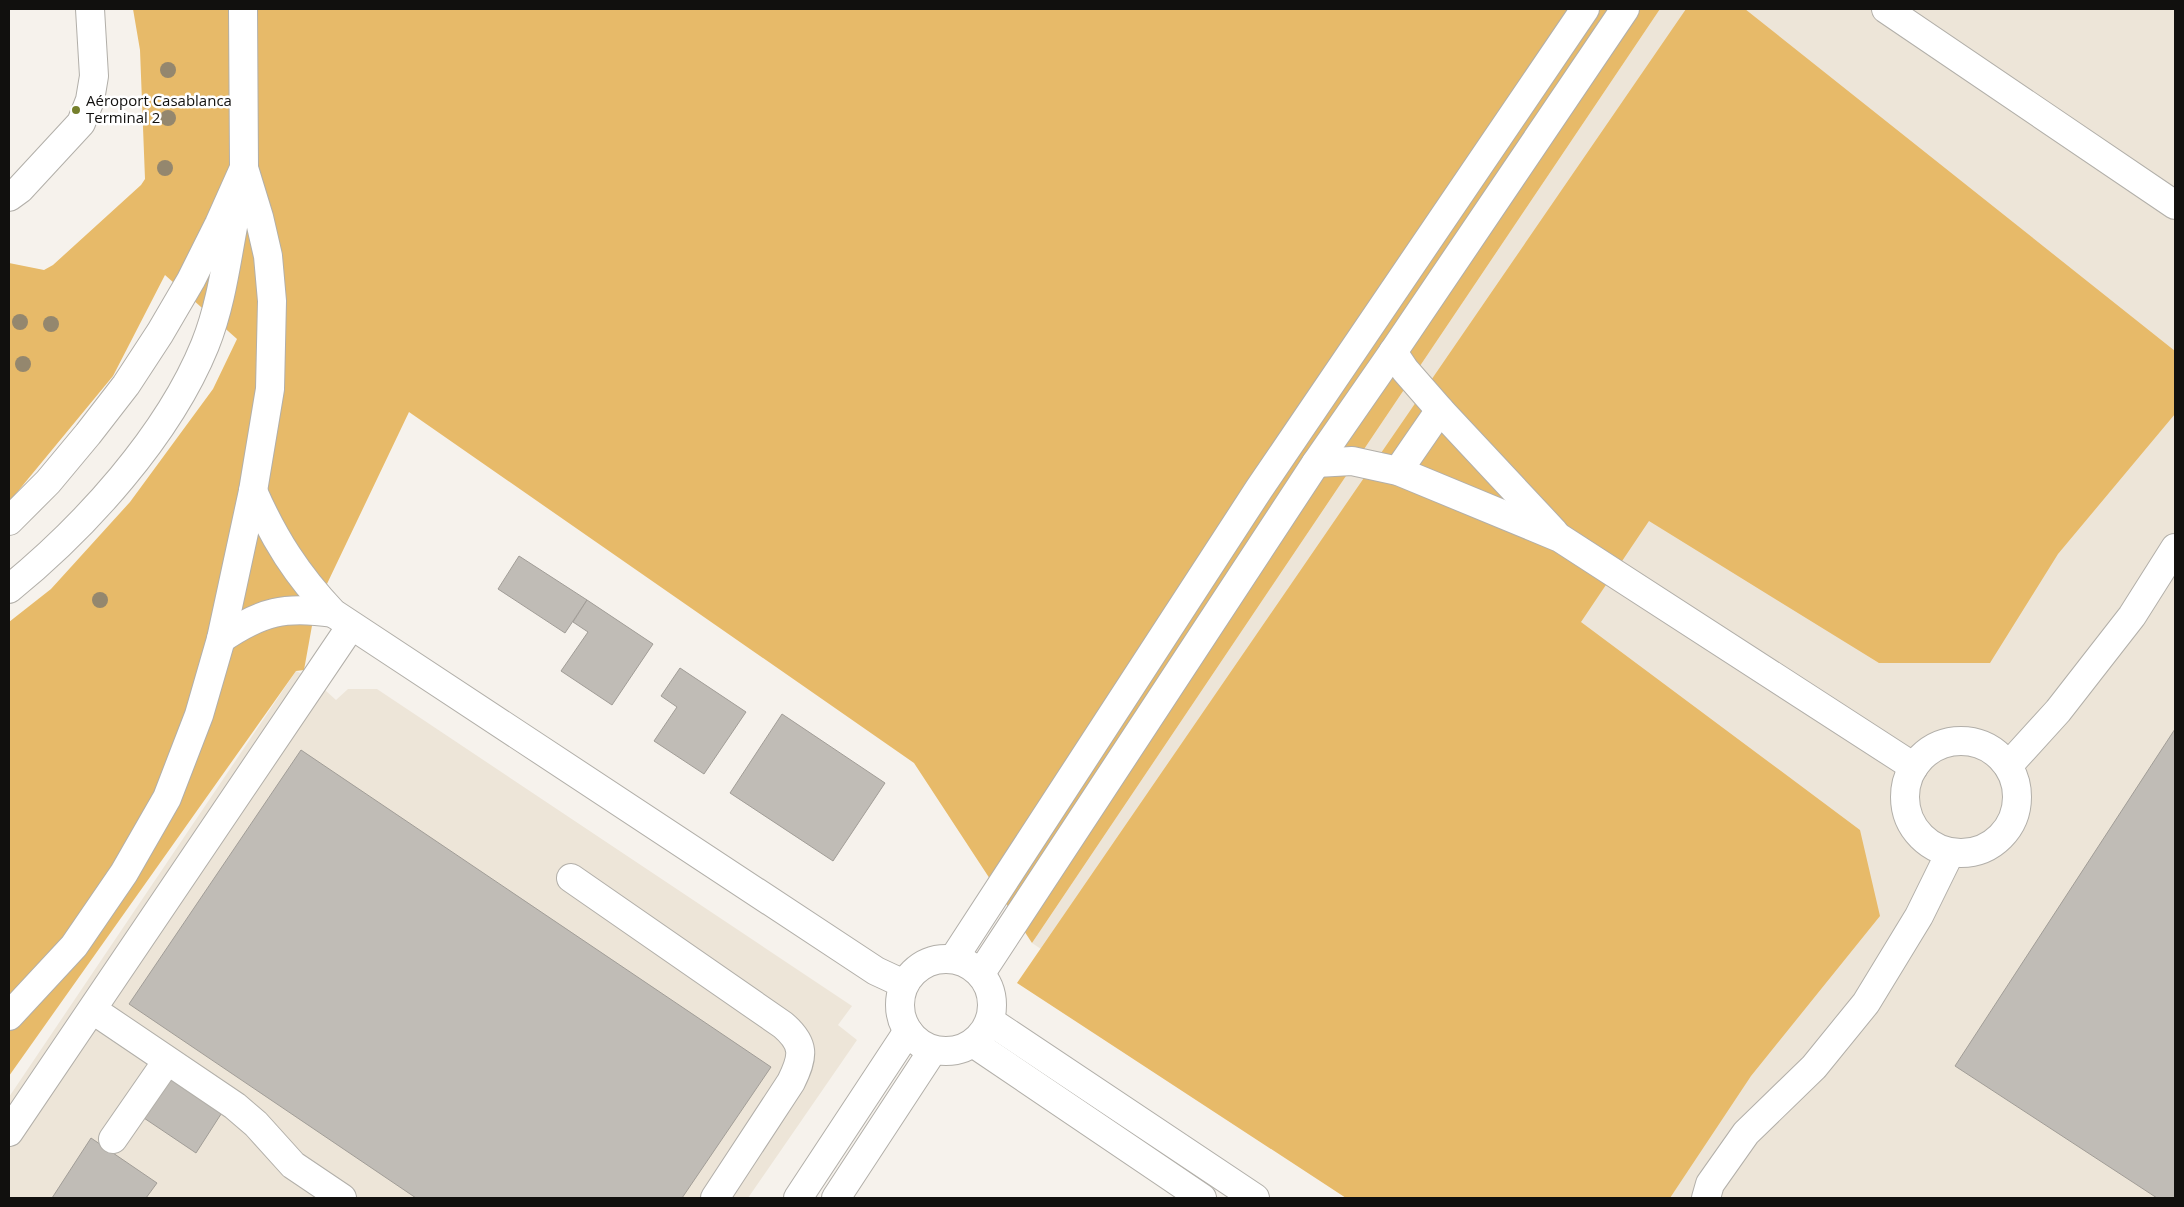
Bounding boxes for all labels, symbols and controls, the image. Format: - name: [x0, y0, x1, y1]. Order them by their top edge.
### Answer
- place label: Aéroport Casablanca Terminal 2: [86, 90, 232, 127]
- marker: Aéroport Casablanca Terminal 2: [70, 104, 82, 116]

